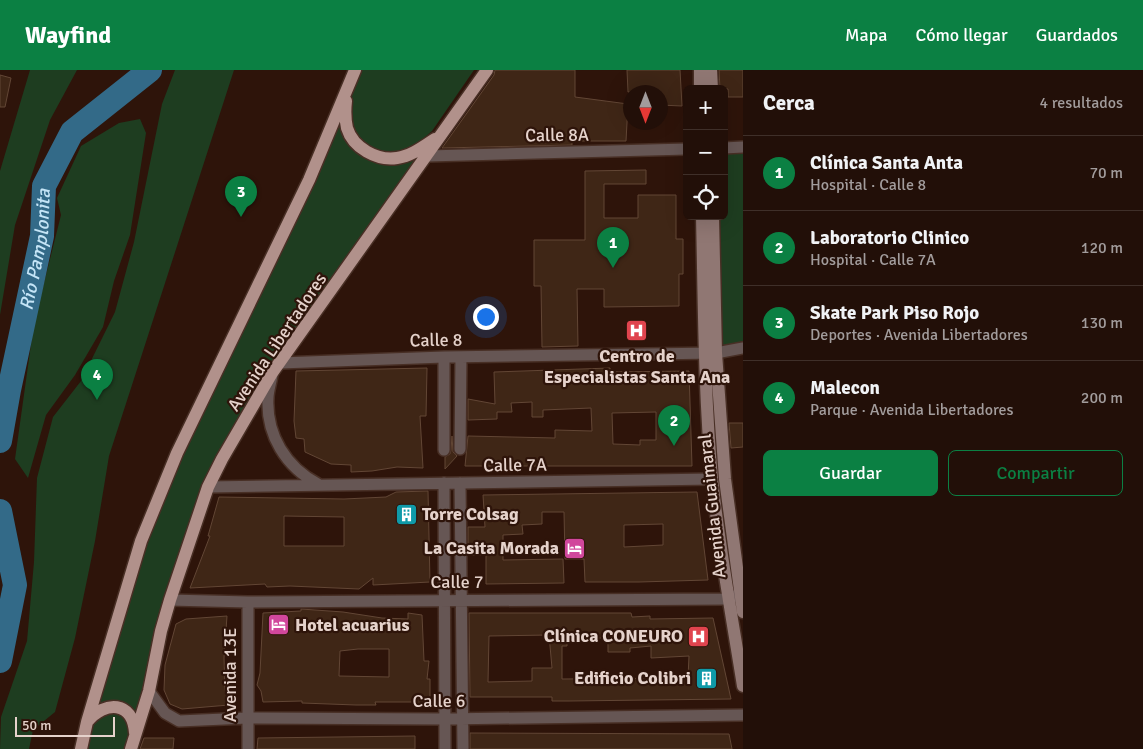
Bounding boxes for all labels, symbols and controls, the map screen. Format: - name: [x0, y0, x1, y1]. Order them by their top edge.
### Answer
- text: Wayfind: [25, 20, 111, 50]
- text: Mapa: [845, 24, 887, 46]
- text: Cómo llegar: [915, 24, 1008, 46]
- text: Guardados: [1036, 24, 1118, 46]
- north arrow: [623, 85, 668, 130]
- map controls: [683, 85, 728, 220]
- button: +: [683, 85, 728, 130]
- text: Cerca: [763, 90, 815, 116]
- text: 4 resultados: [1040, 93, 1123, 113]
- street label: Calle 8A: [525, 123, 589, 147]
- button: −: [683, 130, 728, 175]
- text: Clínica Santa Anta: [810, 151, 963, 175]
- text: 1: [775, 163, 783, 183]
- text: 70 m: [1089, 163, 1123, 183]
- button: locate: [683, 175, 728, 220]
- text: Hospital · Calle 8: [810, 175, 926, 195]
- pin: 3: [225, 176, 257, 217]
- water label: Río Pamplonita: [14, 187, 56, 313]
- text: Laboratorio Clinico: [810, 226, 969, 250]
- pin: 1: [597, 227, 629, 268]
- text: 2: [775, 238, 783, 258]
- text: 120 m: [1081, 238, 1123, 258]
- text: Hospital · Calle 7A: [810, 250, 936, 270]
- street label: Avenida Libertadores: [223, 269, 331, 415]
- text: Skate Park Piso Rojo: [810, 301, 979, 325]
- your location: [473, 304, 499, 330]
- text: 3: [775, 313, 783, 333]
- text: 130 m: [1081, 313, 1123, 333]
- hospital icon: Centro de Especialistas Santa Ana: [625, 319, 649, 343]
- text: Deportes · Avenida Libertadores: [810, 325, 1028, 345]
- street label: Calle 8: [409, 329, 463, 351]
- place label: Centro de Especialistas Santa Ana: [544, 345, 730, 388]
- pin: 4: [81, 359, 113, 400]
- text: Malecon: [810, 376, 880, 400]
- text: 4: [775, 388, 783, 408]
- text: 200 m: [1081, 388, 1123, 408]
- text: Parque · Avenida Libertadores: [810, 400, 1014, 420]
- pin: 2: [658, 405, 690, 446]
- street label: Avenida Guaimaral: [693, 433, 731, 579]
- button: Guardar: [763, 450, 938, 496]
- button: Compartir: [948, 450, 1123, 496]
- street label: Calle 7A: [483, 453, 547, 477]
- building icon: Torre Colsag: [394, 502, 418, 526]
- place label: Torre Colsag: [422, 503, 519, 525]
- hotel icon: La Casita Morada: [563, 536, 587, 560]
- place label: La Casita Morada: [423, 537, 559, 559]
- street label: Calle 7: [431, 571, 483, 593]
- hotel icon: Hotel acuarius: [267, 613, 291, 637]
- place label: Hotel acuarius: [295, 614, 409, 636]
- hospital icon: Clínica CONEURO: [687, 624, 711, 648]
- place label: Clínica CONEURO: [544, 625, 683, 647]
- street label: Avenida 13E: [219, 628, 241, 722]
- building icon: Edificio Colibri: [695, 666, 719, 690]
- place label: Edificio Colibri: [574, 667, 691, 689]
- street label: Calle 6: [413, 690, 465, 712]
- scale bar: [15, 714, 115, 737]
- text: 50 m: [22, 717, 51, 734]

